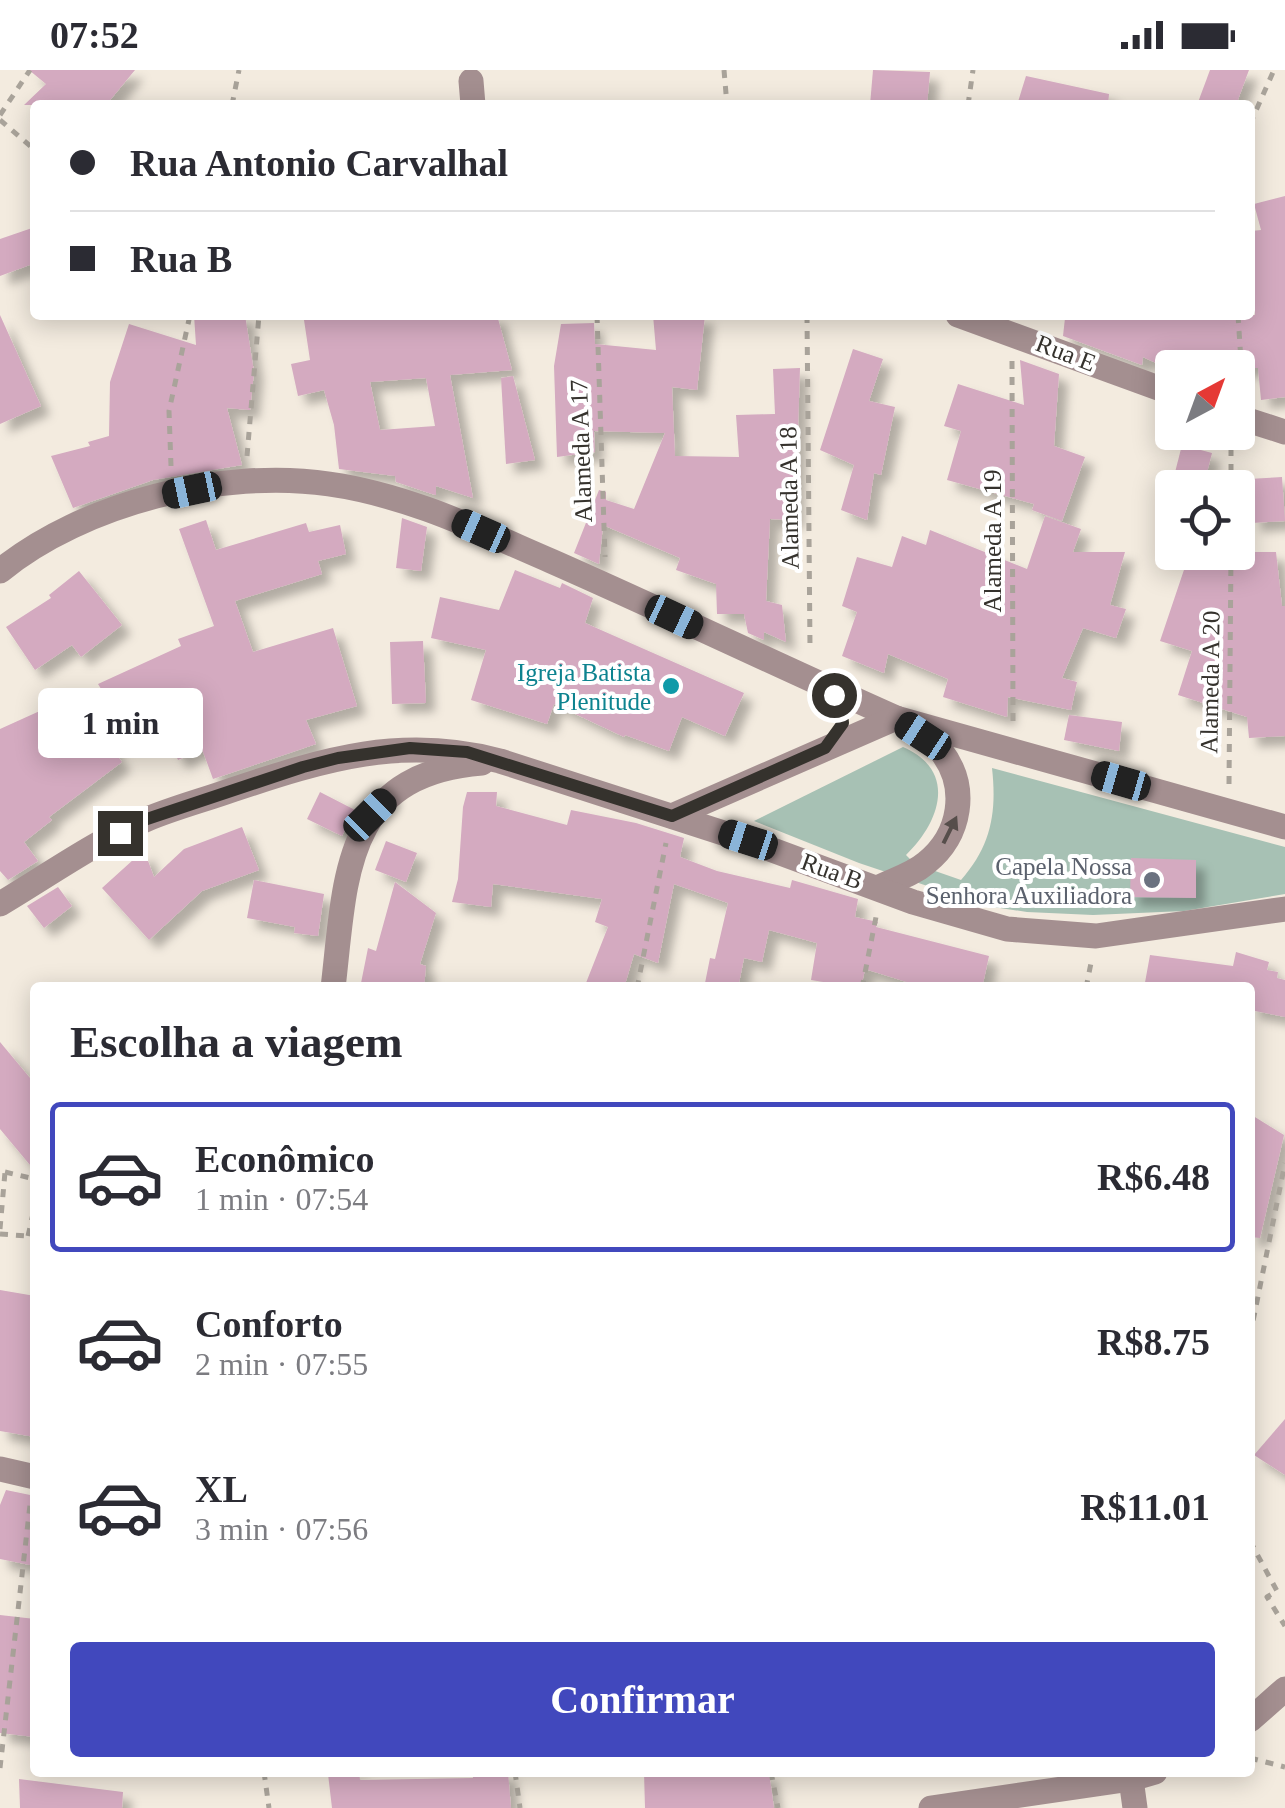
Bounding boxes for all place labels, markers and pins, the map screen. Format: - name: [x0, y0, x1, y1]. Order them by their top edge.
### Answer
- place label: Igreja Batista Plenitude: [517, 659, 651, 715]
- marker: Igreja Batista Plenitude: [660, 675, 682, 697]
- place label: Capela Nossa Senhora Auxiliadora: [926, 853, 1132, 909]
- marker: Capela Nossa Senhora Auxiliadora: [1141, 869, 1163, 891]

